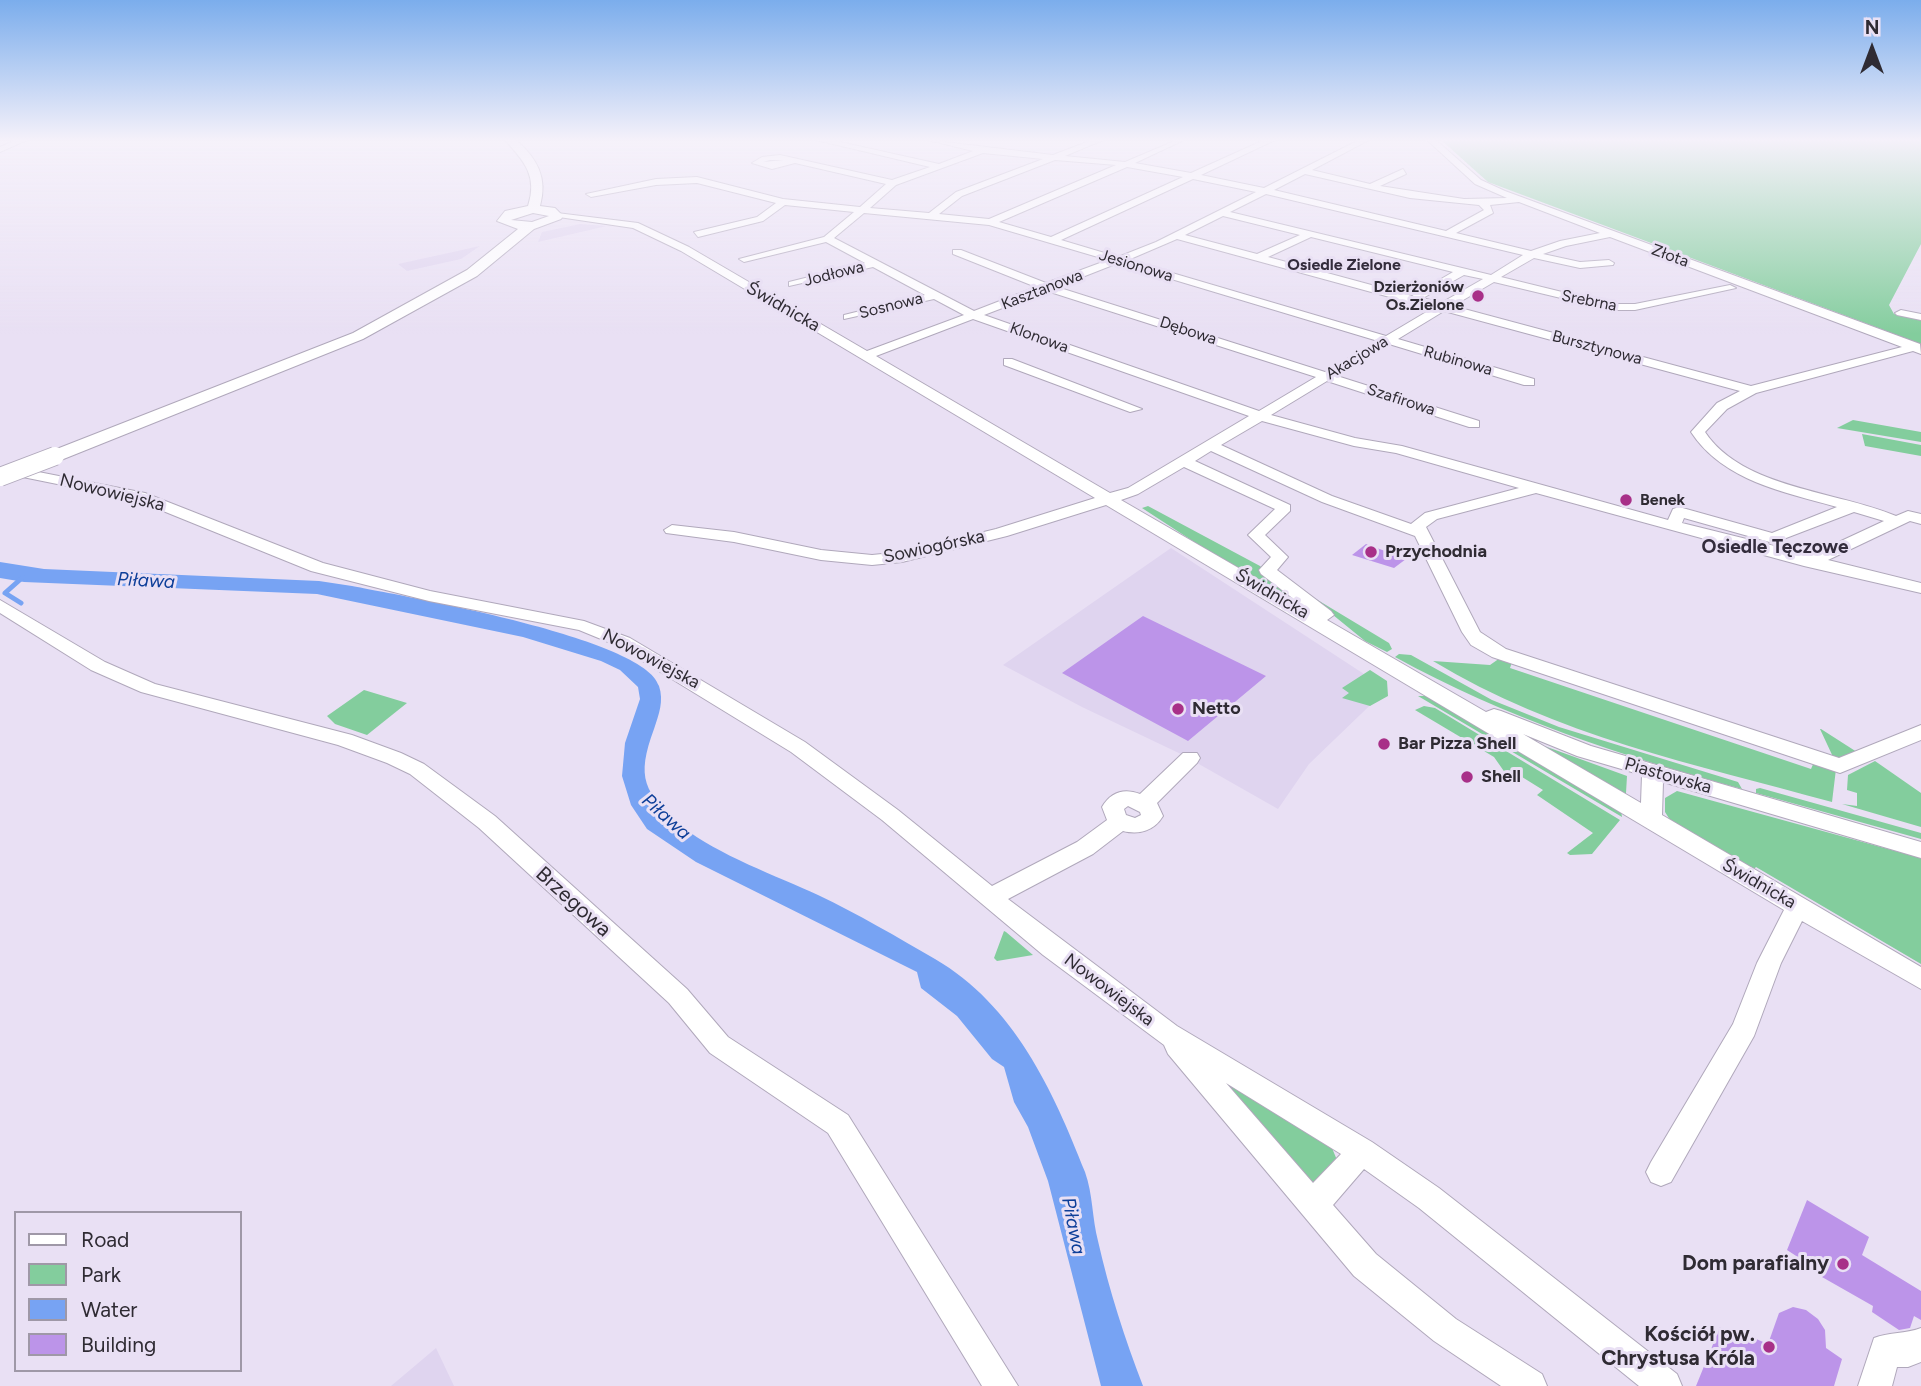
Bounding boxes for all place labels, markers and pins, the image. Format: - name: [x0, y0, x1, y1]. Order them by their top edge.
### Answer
- place label: Dzierżoniów Os.Zielone: [1374, 277, 1464, 315]
- marker: Dzierżoniów Os.Zielone: [1470, 288, 1486, 304]
- place label: Benek: [1640, 490, 1685, 510]
- marker: Benek: [1618, 492, 1634, 508]
- place label: Przychodnia: [1385, 541, 1487, 563]
- marker: Przychodnia: [1363, 544, 1379, 560]
- place label: Netto: [1192, 698, 1241, 720]
- marker: Netto: [1170, 701, 1186, 717]
- place label: Bar Pizza Shell: [1398, 733, 1516, 755]
- marker: Bar Pizza Shell: [1376, 736, 1392, 752]
- place label: Shell: [1481, 766, 1521, 788]
- marker: Shell: [1459, 769, 1475, 785]
- place label: Dom parafialny: [1682, 1251, 1829, 1277]
- marker: Dom parafialny: [1835, 1256, 1851, 1272]
- place label: Kościół pw. Chrystusa Króla: [1601, 1322, 1755, 1372]
- marker: Kościół pw. Chrystusa Króla: [1761, 1339, 1777, 1355]

